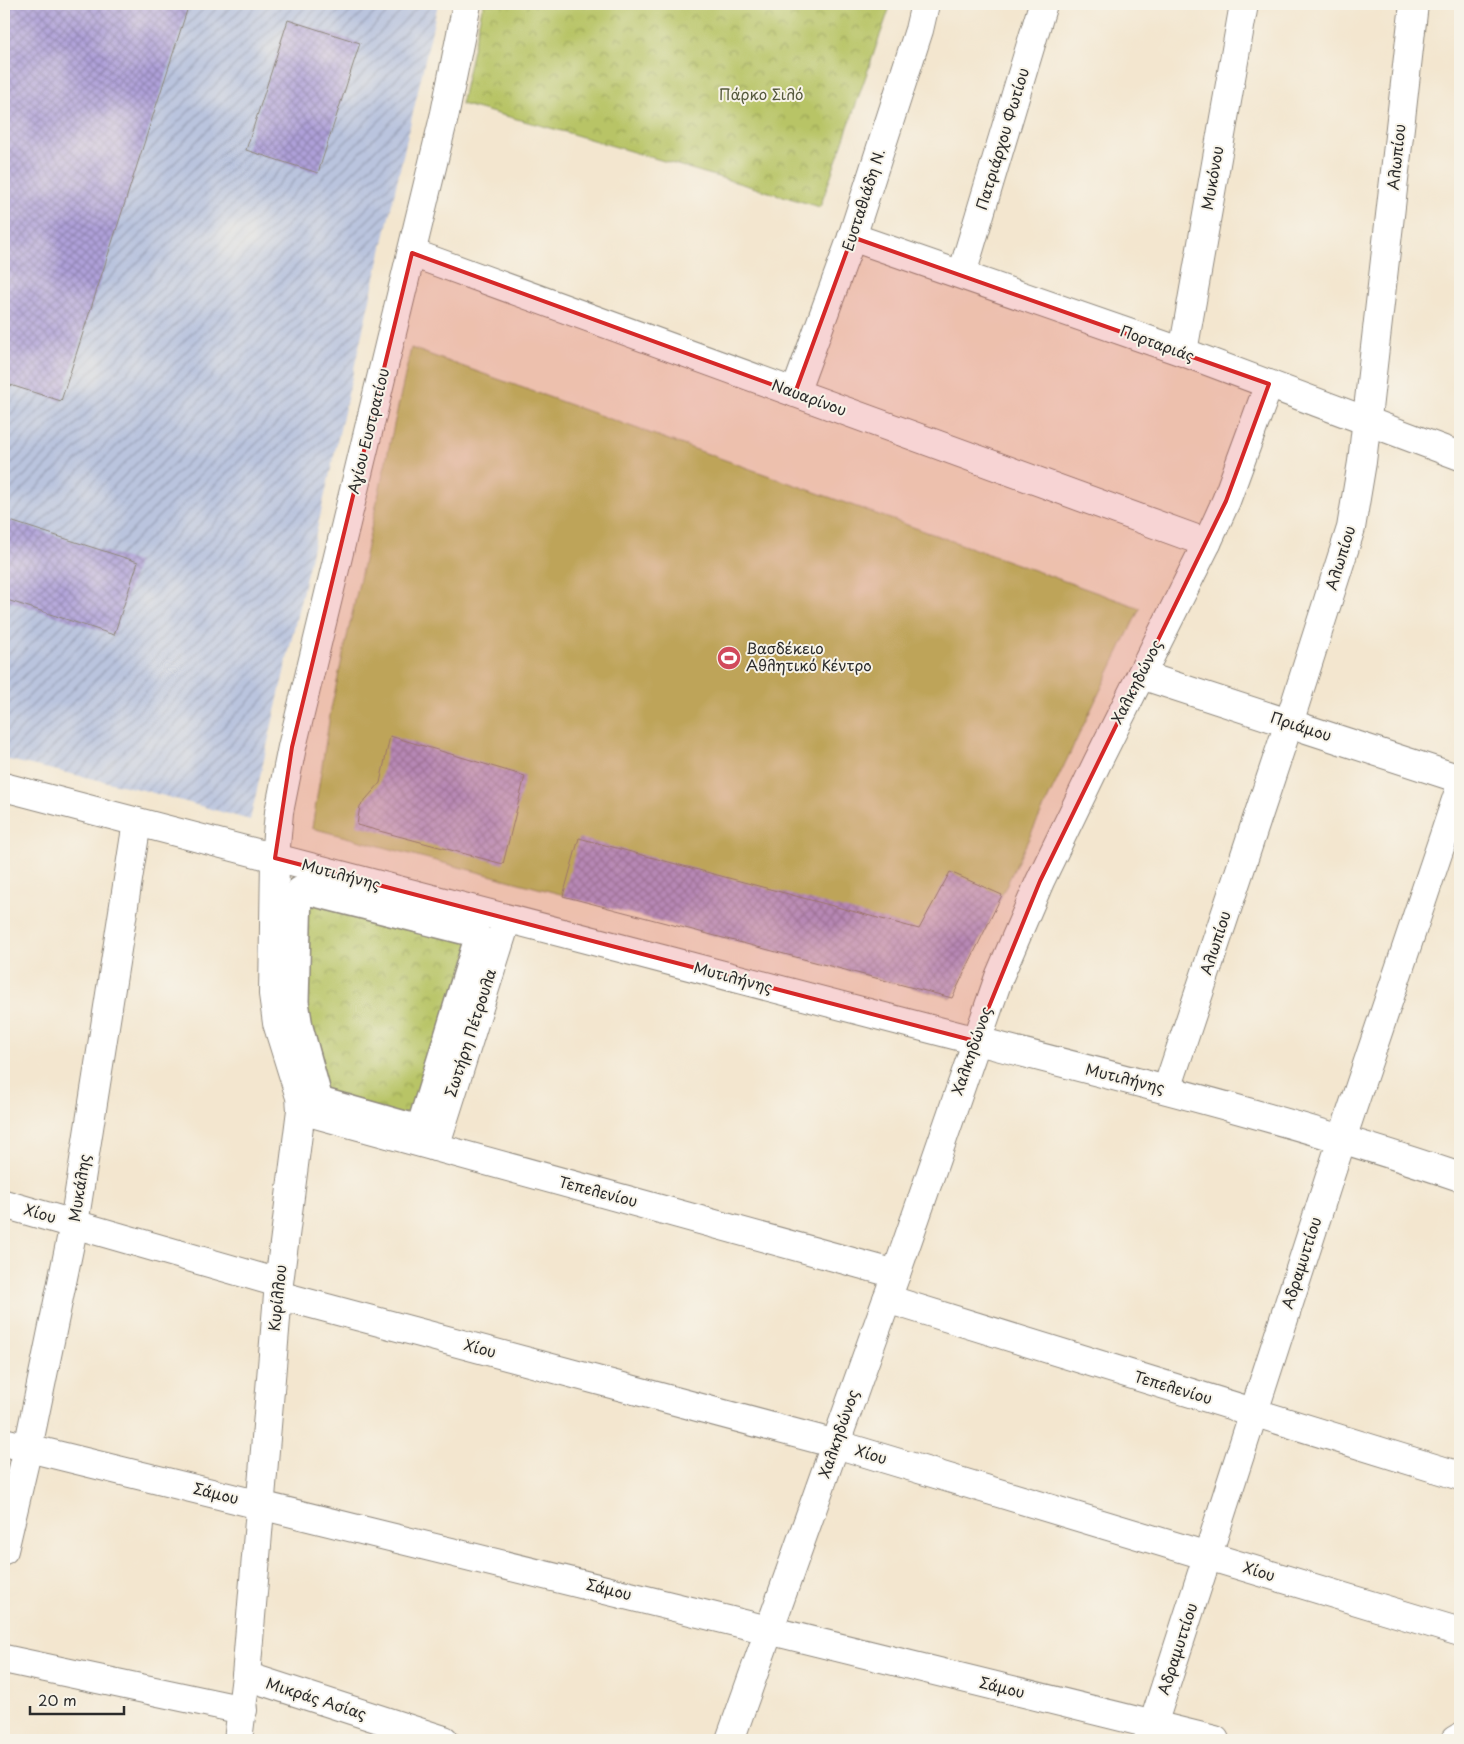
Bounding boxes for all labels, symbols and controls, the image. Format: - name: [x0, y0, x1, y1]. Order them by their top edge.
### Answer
- street label: Πατριάρχου Φωτίου: [969, 65, 1034, 212]
- park label: Πάρκο Σιλό: [719, 82, 803, 105]
- street label: Αλωπίου: [1381, 123, 1410, 191]
- street label: Μυκόνου: [1195, 144, 1228, 212]
- street label: Ευσταθιάδη Ν.: [835, 145, 890, 254]
- street label: Πορταριάς: [1117, 319, 1198, 367]
- street label: Αγίου Ευστρατίου: [341, 365, 394, 496]
- street label: Ναυαρίνου: [769, 372, 850, 421]
- street label: Αλωπίου: [1319, 522, 1360, 593]
- street label: Χαλκηδώνος: [1104, 635, 1167, 728]
- place label: Βασδέκειο Αθλητικό Κέντρο: [746, 636, 872, 676]
- sports icon: Βασδέκειο Αθλητικό Κέντρο: [716, 645, 742, 671]
- street label: Πριάμου: [1268, 705, 1335, 746]
- street label: Μυτιλήνης: [299, 852, 384, 895]
- street label: Αλωπίου: [1193, 907, 1236, 978]
- street label: Μυτιλήνης: [691, 955, 776, 998]
- street label: Σωτήρη Πέτρουλα: [438, 965, 501, 1100]
- street label: Χαλκηδώνος: [945, 1003, 997, 1098]
- street label: Μυτιλήνης: [1083, 1057, 1168, 1099]
- street label: Μυκάλης: [62, 1152, 95, 1223]
- street label: Τεπελενίου: [556, 1169, 640, 1212]
- street label: Χίου: [22, 1197, 59, 1228]
- street label: Αδραμυττίου: [1275, 1214, 1326, 1312]
- street label: Κυρίλλου: [262, 1263, 291, 1332]
- street label: Χίου: [462, 1332, 499, 1363]
- street label: Τεπελενίου: [1131, 1364, 1215, 1409]
- street label: Χαλκηδώνος: [812, 1386, 864, 1481]
- street label: Χίου: [853, 1438, 890, 1469]
- street label: Σάμου: [191, 1476, 241, 1509]
- street label: Χίου: [1241, 1555, 1278, 1586]
- street label: Σάμου: [584, 1572, 634, 1605]
- street label: Αδραμυττίου: [1151, 1600, 1202, 1698]
- street label: Σάμου: [977, 1670, 1027, 1703]
- street label: Μικράς Ασίας: [263, 1671, 370, 1725]
- scale bar: [30, 1684, 124, 1716]
- text: 20 m: [38, 1688, 77, 1711]

